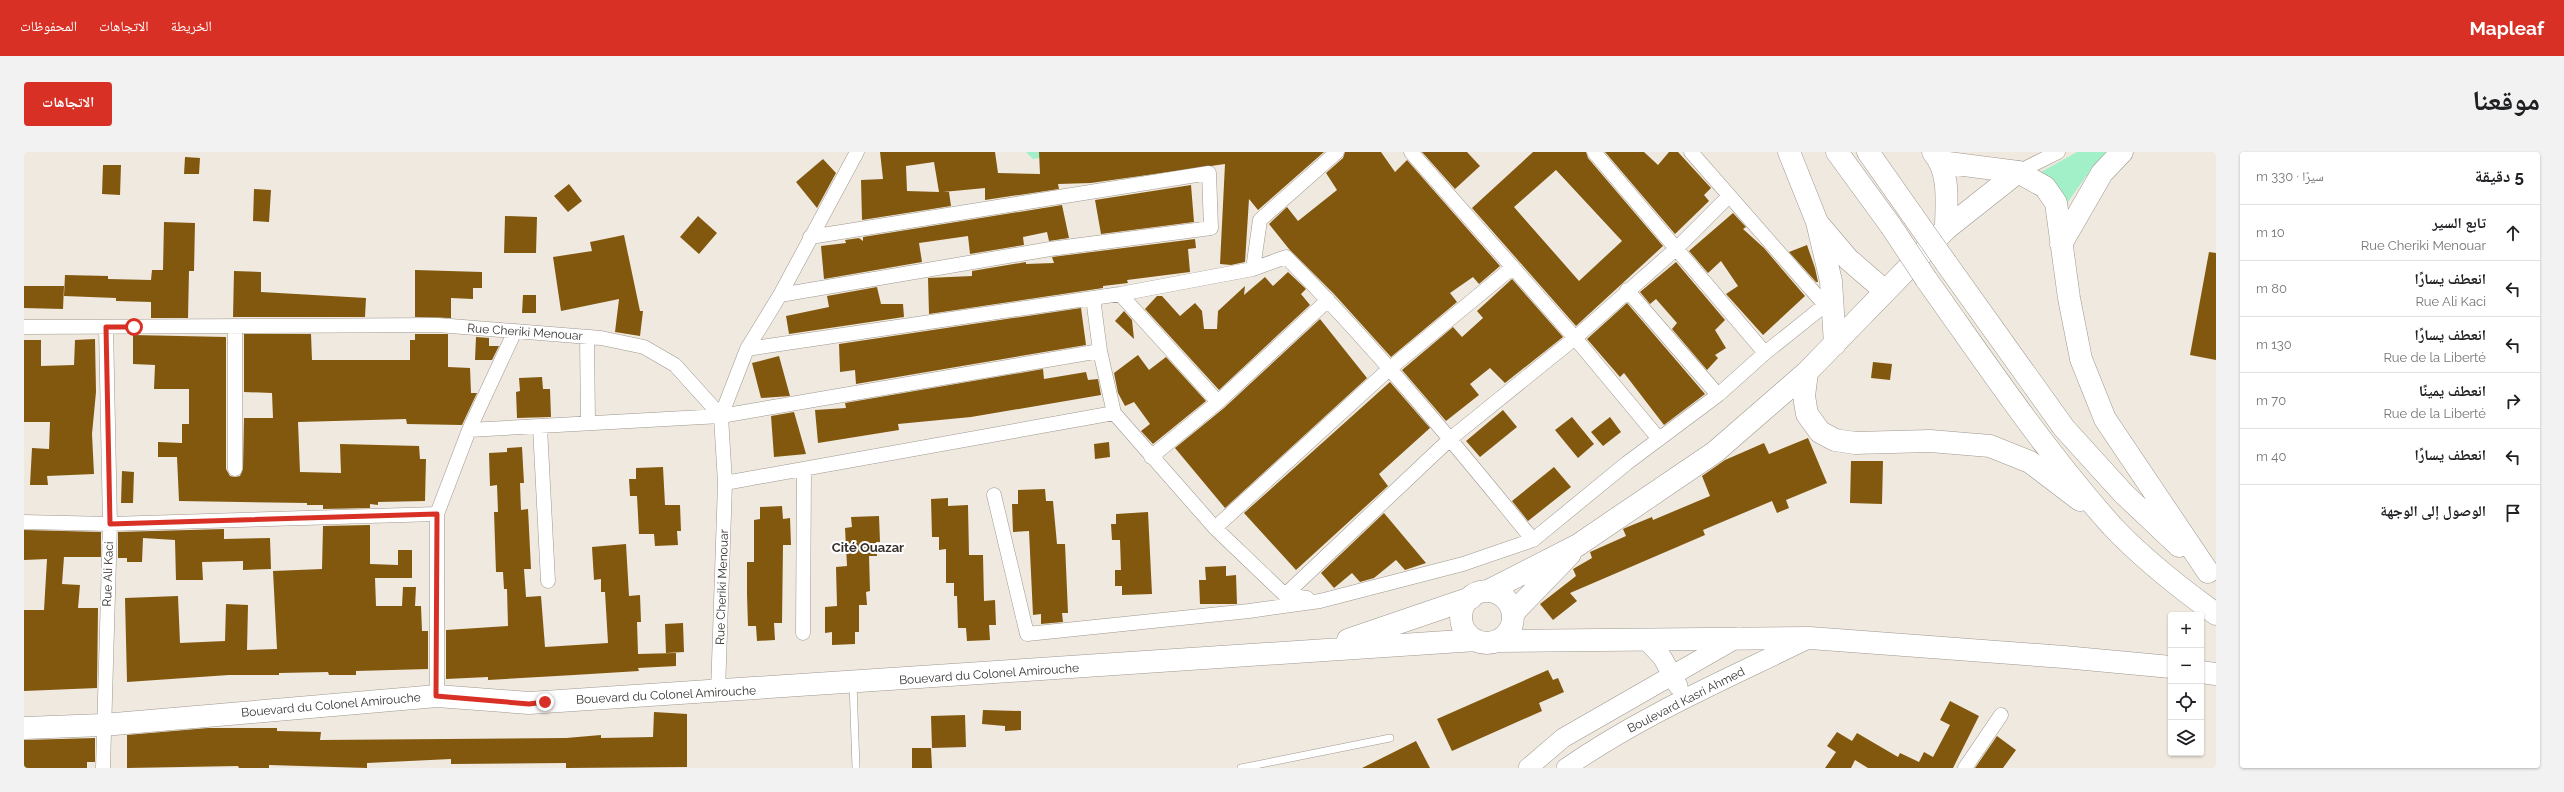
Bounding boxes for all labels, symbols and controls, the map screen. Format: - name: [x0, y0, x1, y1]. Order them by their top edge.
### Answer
- text: Mapleaf: [2469, 17, 2544, 39]
- text: المحفوظات: [20, 18, 77, 34]
- text: الاتجاهات: [99, 18, 149, 34]
- text: الخريطة: [171, 18, 212, 34]
- button: الاتجاهات: [24, 82, 112, 126]
- text: موقعنا: [2472, 84, 2540, 117]
- text: 5 دقيقة: [2475, 166, 2524, 186]
- text: سيرًا · 330 m: [2256, 169, 2324, 184]
- text: تابع السير: [2432, 214, 2486, 232]
- icon: ahead: [2502, 222, 2524, 244]
- text: 10 m: [2256, 225, 2285, 240]
- text: Rue Cheriki Menouar: [2361, 238, 2486, 253]
- text: انعطف يسارًا: [2414, 270, 2486, 288]
- icon: left: [2502, 278, 2524, 300]
- text: 80 m: [2256, 281, 2287, 296]
- text: Rue Ali Kaci: [2415, 294, 2486, 309]
- route start: [125, 318, 143, 336]
- street label: Rue Cheriki Menouar: [467, 321, 584, 343]
- text: انعطف يسارًا: [2414, 326, 2486, 344]
- icon: left: [2502, 334, 2524, 356]
- text: 130 m: [2256, 337, 2292, 352]
- text: Rue de la Liberté: [2383, 350, 2486, 365]
- text: انعطف يمينًا: [2419, 382, 2486, 400]
- icon: right: [2502, 390, 2524, 412]
- text: 70 m: [2256, 393, 2286, 408]
- text: Rue de la Liberté: [2383, 406, 2486, 421]
- text: انعطف يسارًا: [2414, 446, 2486, 464]
- icon: left: [2502, 446, 2524, 468]
- text: 40 m: [2256, 449, 2286, 464]
- text: الوصول إلى الوجهة: [2380, 502, 2486, 520]
- icon: arrive: [2502, 502, 2524, 524]
- street label: Rue Cheriki Menouar: [713, 528, 731, 645]
- district label: Cité Ouazar: [832, 540, 904, 555]
- street label: Rue Ali Kaci: [100, 541, 116, 607]
- map controls: [2168, 612, 2204, 756]
- button: +: [2168, 612, 2204, 648]
- button: −: [2168, 648, 2204, 684]
- street label: Bouevard du Colonel Amirouche: [899, 661, 1079, 687]
- street label: Boulevard Kasri Ahmed: [1625, 664, 1747, 736]
- street label: Bouevard du Colonel Amirouche: [576, 683, 756, 707]
- button: locate: [2168, 684, 2204, 720]
- street label: Bouevard du Colonel Amirouche: [241, 690, 421, 720]
- route end: [536, 693, 554, 711]
- button: layers: [2168, 720, 2204, 756]

